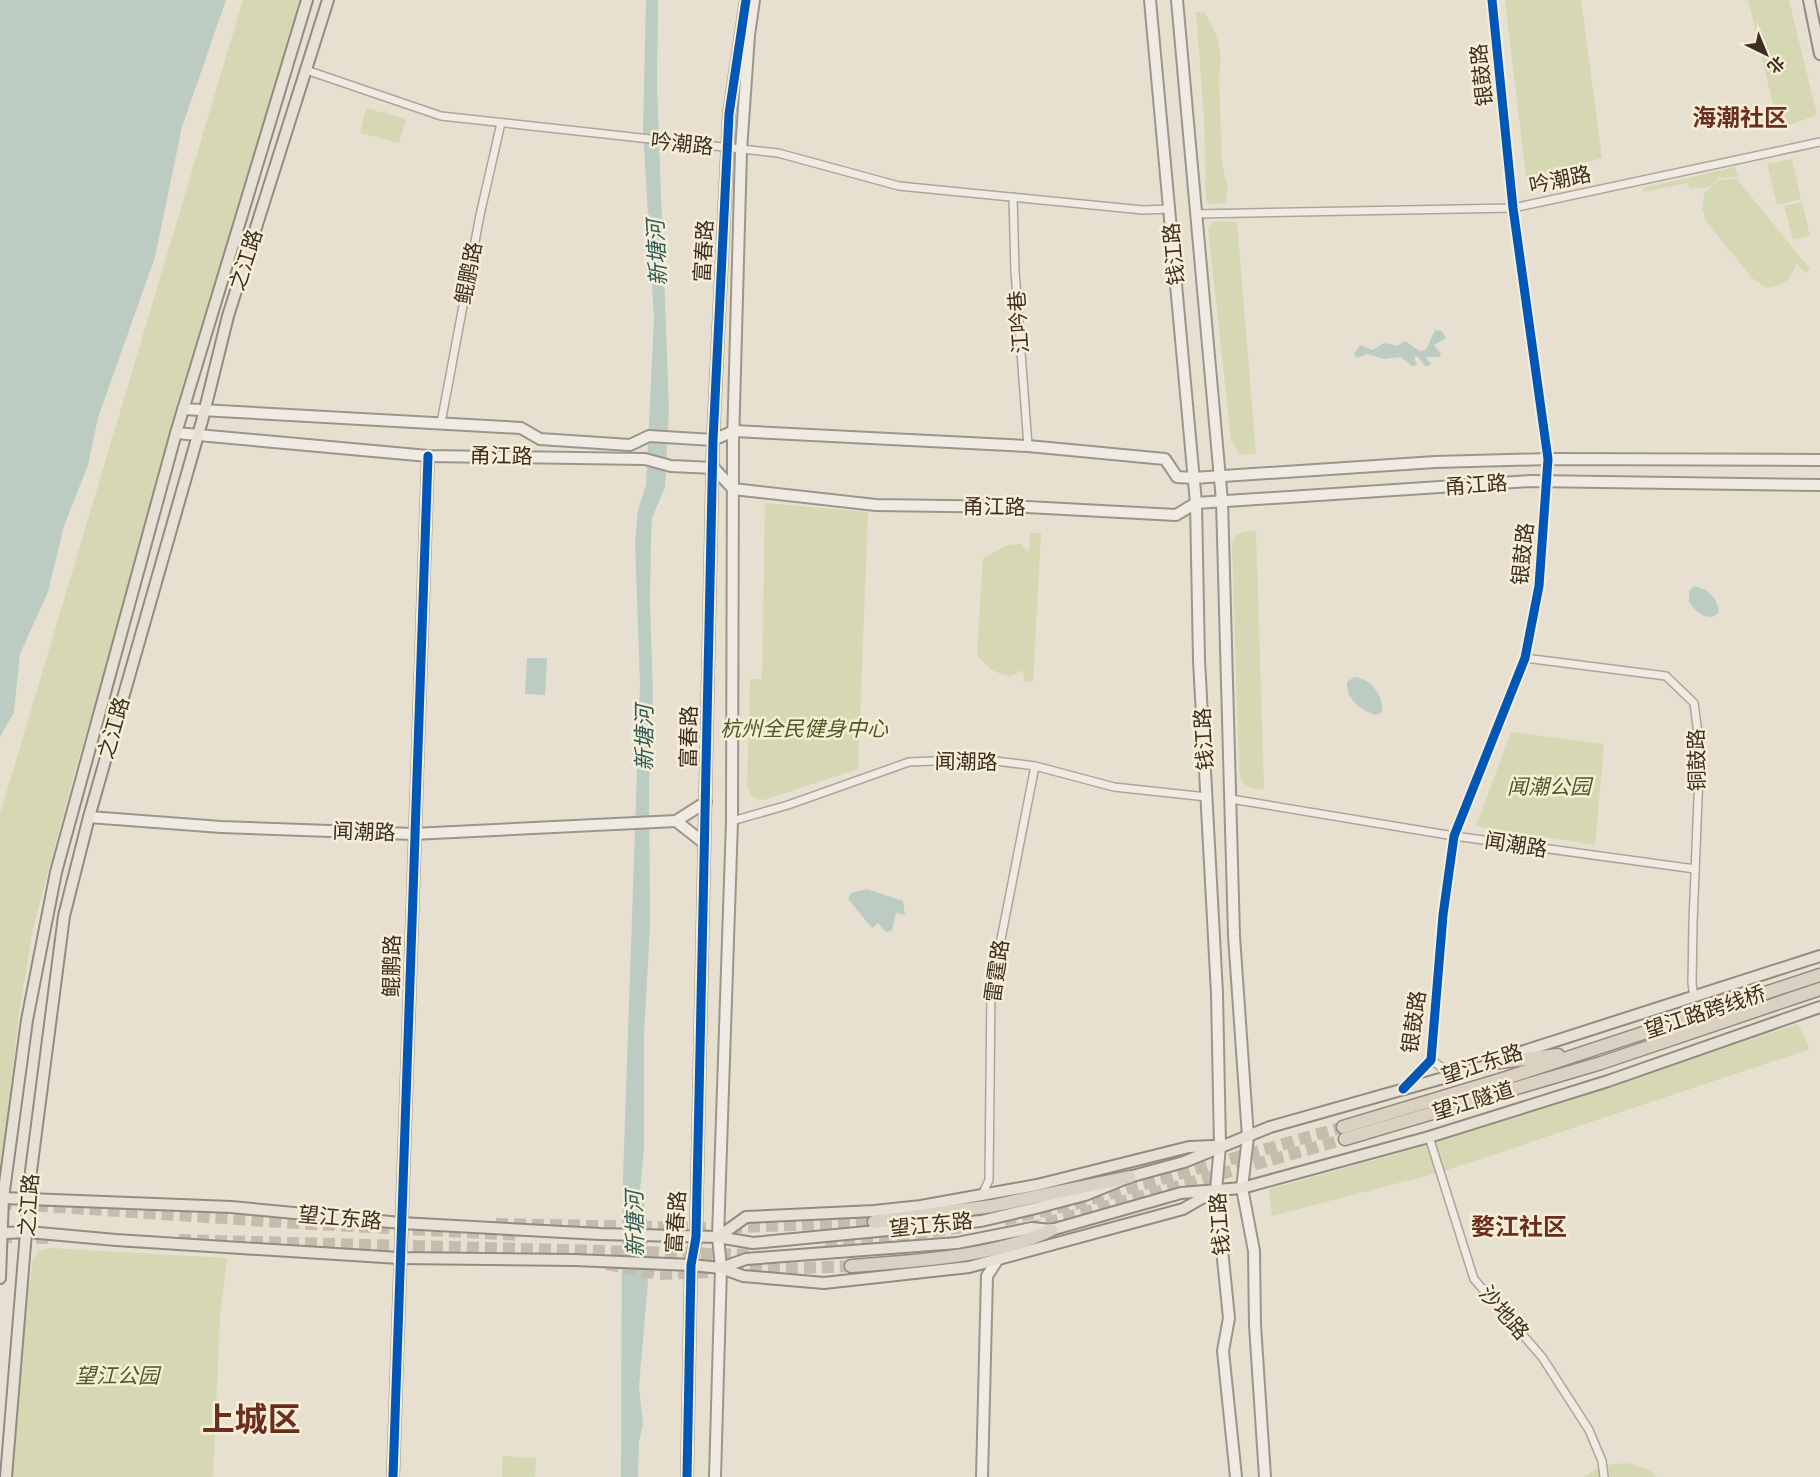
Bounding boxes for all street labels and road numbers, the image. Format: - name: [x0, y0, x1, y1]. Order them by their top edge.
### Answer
- street label: 银鼓路: [1466, 42, 1498, 108]
- street label: 吟潮路: [649, 128, 715, 160]
- street label: 吟潮路: [1526, 161, 1594, 199]
- street label: 富春路: [689, 219, 719, 283]
- street label: 钱江路: [1158, 221, 1190, 287]
- street label: 之江路: [224, 226, 268, 294]
- street label: 鲲鹏路: [450, 240, 488, 306]
- street label: 江吟巷: [1004, 290, 1034, 354]
- street label: 甬江路: [469, 442, 533, 470]
- street label: 甬江路: [1444, 470, 1508, 500]
- street label: 甬江路: [962, 493, 1026, 521]
- street label: 银鼓路: [1507, 521, 1539, 587]
- street label: 之江路: [93, 694, 135, 762]
- street label: 富春路: [675, 705, 703, 769]
- street label: 钱江路: [1189, 707, 1219, 771]
- street label: 铜鼓路: [1683, 728, 1711, 792]
- street label: 闻潮路: [934, 748, 998, 776]
- street label: 闻潮路: [332, 818, 396, 846]
- street label: 闻潮路: [1483, 827, 1549, 863]
- street label: 鲲鹏路: [378, 934, 406, 998]
- street label: 雷霆路: [980, 938, 1014, 1004]
- street label: 望江路跨线桥: [1641, 980, 1769, 1044]
- street label: 银鼓路: [1397, 989, 1431, 1055]
- street label: 望江东路: [1438, 1039, 1526, 1089]
- street label: 望江隧道: [1429, 1076, 1517, 1126]
- street label: 之江路: [14, 1173, 44, 1237]
- street label: 富春路: [661, 1190, 691, 1254]
- street label: 钱江路: [1205, 1192, 1235, 1256]
- street label: 望江东路: [297, 1201, 383, 1235]
- street label: 望江东路: [888, 1208, 974, 1242]
- street label: 沙地路: [1474, 1281, 1534, 1345]

